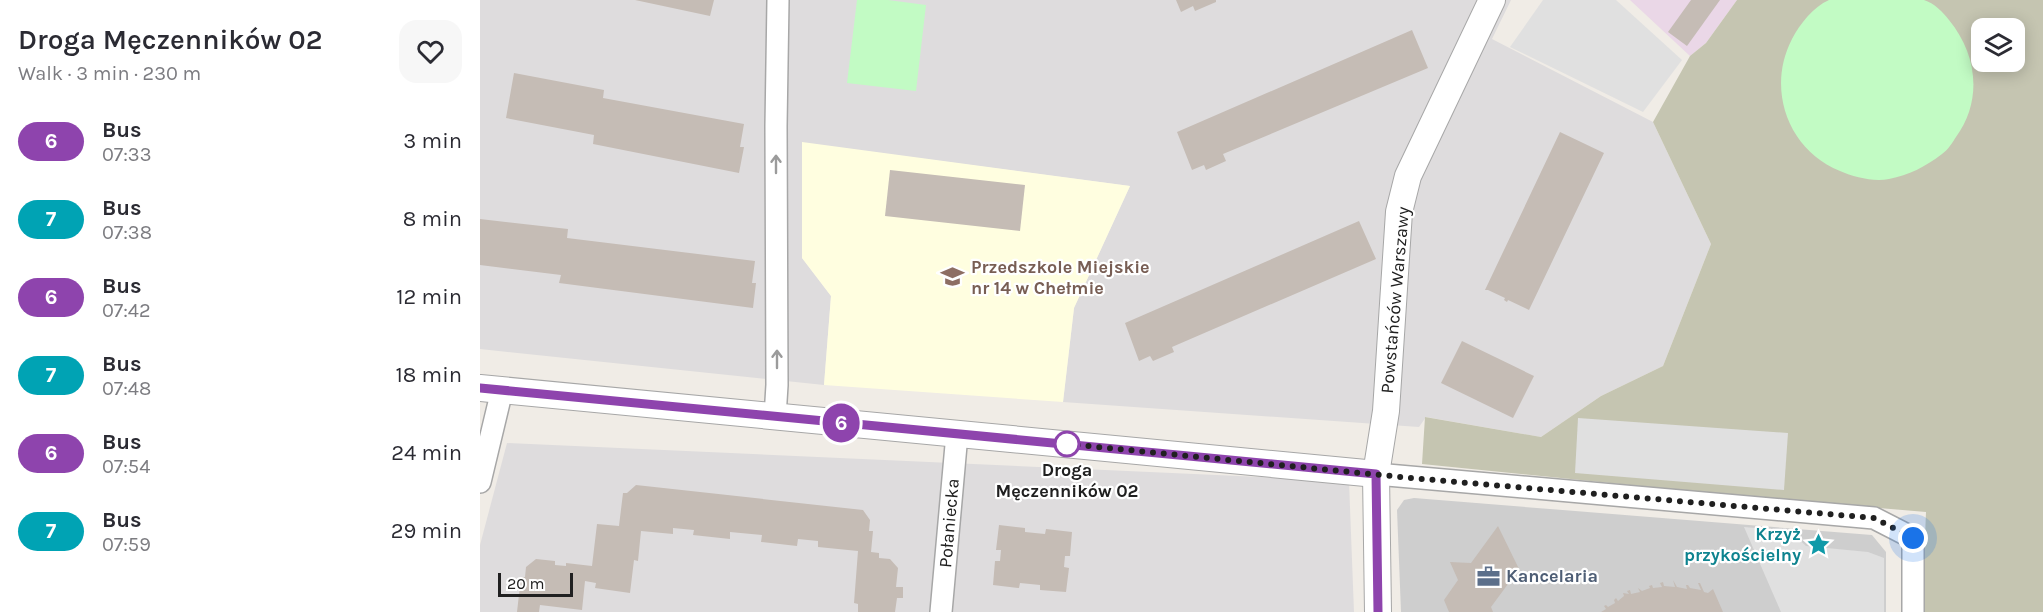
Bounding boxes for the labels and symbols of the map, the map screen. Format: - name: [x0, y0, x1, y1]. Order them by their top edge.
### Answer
- one-way arrow: [770, 154, 782, 174]
- street label: Powstańców Warszawy: [1376, 205, 1414, 394]
- place label: Przedszkole Miejskie nr 14 w Chełmie: [971, 256, 1150, 299]
- school or university icon: Przedszkole Miejskie nr 14 w Chełmie: [940, 264, 966, 290]
- one-way arrow: [771, 349, 783, 369]
- line badge: 6: [822, 404, 860, 442]
- marker: Droga Męczenników 02: [1054, 431, 1080, 457]
- place label: Droga Męczenników 02: [996, 459, 1138, 502]
- street label: Połaniecka: [934, 477, 964, 569]
- place label: Krzyż przykościelny: [1684, 523, 1801, 566]
- your location: [1898, 523, 1928, 553]
- place icon: Krzyż przykościelny: [1806, 531, 1832, 557]
- office icon: Kancelaria: [1475, 563, 1501, 589]
- place label: Kancelaria: [1506, 565, 1598, 587]
- scale bar: [498, 570, 573, 598]

